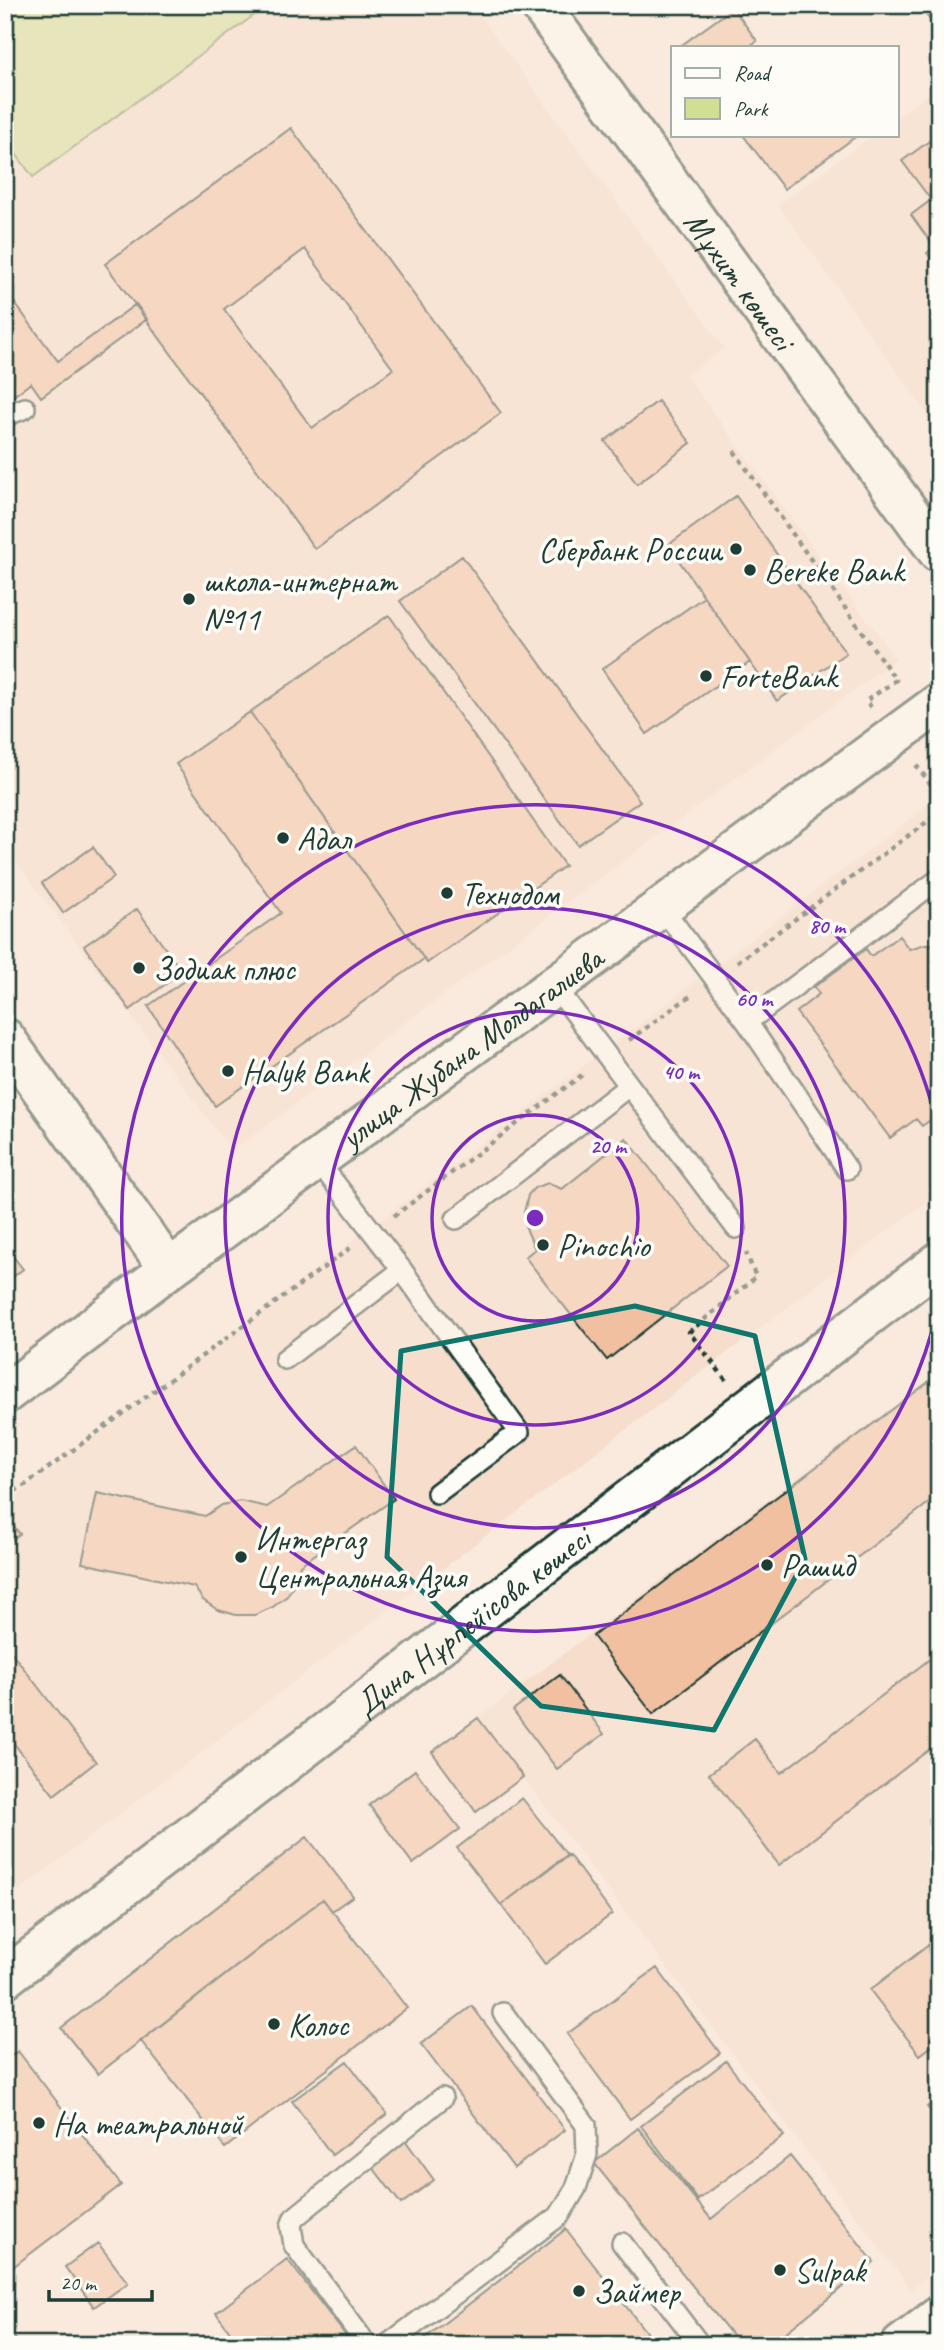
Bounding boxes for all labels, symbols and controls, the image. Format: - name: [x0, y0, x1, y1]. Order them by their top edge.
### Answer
- legend: [671, 46, 898, 136]
- text: Road: [734, 60, 773, 86]
- text: Park: [734, 96, 769, 122]
- street label: Мұхит көшесі: [675, 203, 806, 361]
- place label: Сбербанк России: [538, 529, 724, 571]
- marker: Сбербанк России: [728, 541, 744, 557]
- place label: Bereke Bank: [764, 550, 907, 592]
- place label: школа-интернат №11: [203, 560, 398, 640]
- marker: Bereke Bank: [742, 562, 758, 578]
- marker: школа-интернат №11: [181, 591, 197, 607]
- place label: ForteBank: [720, 656, 840, 698]
- marker: ForteBank: [698, 668, 714, 684]
- place label: Адал: [297, 818, 353, 860]
- marker: Адал: [275, 830, 291, 846]
- place label: Технодом: [461, 873, 561, 915]
- marker: Технодом: [439, 885, 455, 901]
- text: 80 m: [809, 913, 847, 939]
- street label: улица Жубана Молдагалиева: [330, 936, 613, 1159]
- place label: Зодиак плюс: [153, 948, 296, 990]
- marker: Зодиак плюс: [131, 960, 147, 976]
- text: 60 m: [736, 986, 774, 1012]
- place label: Halyk Bank: [242, 1051, 371, 1093]
- text: 40 m: [663, 1059, 701, 1085]
- marker: Halyk Bank: [220, 1063, 236, 1079]
- text: 20 m: [590, 1133, 628, 1159]
- centre of rings: [523, 1206, 547, 1230]
- place label: Pinochio: [557, 1225, 652, 1267]
- marker: Pinochio: [535, 1237, 551, 1253]
- street label: Дина Нұрпейісова көшесі: [346, 1515, 602, 1725]
- place label: Интергаз Центральная Азия: [255, 1518, 469, 1598]
- place label: Рашид: [781, 1545, 857, 1587]
- marker: Интергаз Центральная Азия: [233, 1549, 249, 1565]
- marker: Рашид: [759, 1557, 775, 1573]
- place label: Колос: [288, 2004, 350, 2046]
- marker: Колос: [266, 2016, 282, 2032]
- place label: На театральной: [53, 2103, 245, 2145]
- marker: На театральной: [31, 2115, 47, 2131]
- place label: Sulpak: [794, 2250, 867, 2292]
- scale bar: [49, 2259, 152, 2303]
- marker: Sulpak: [772, 2262, 788, 2278]
- text: 20 m: [60, 2270, 98, 2296]
- place label: Займер: [593, 2271, 682, 2313]
- marker: Займер: [571, 2283, 587, 2299]

